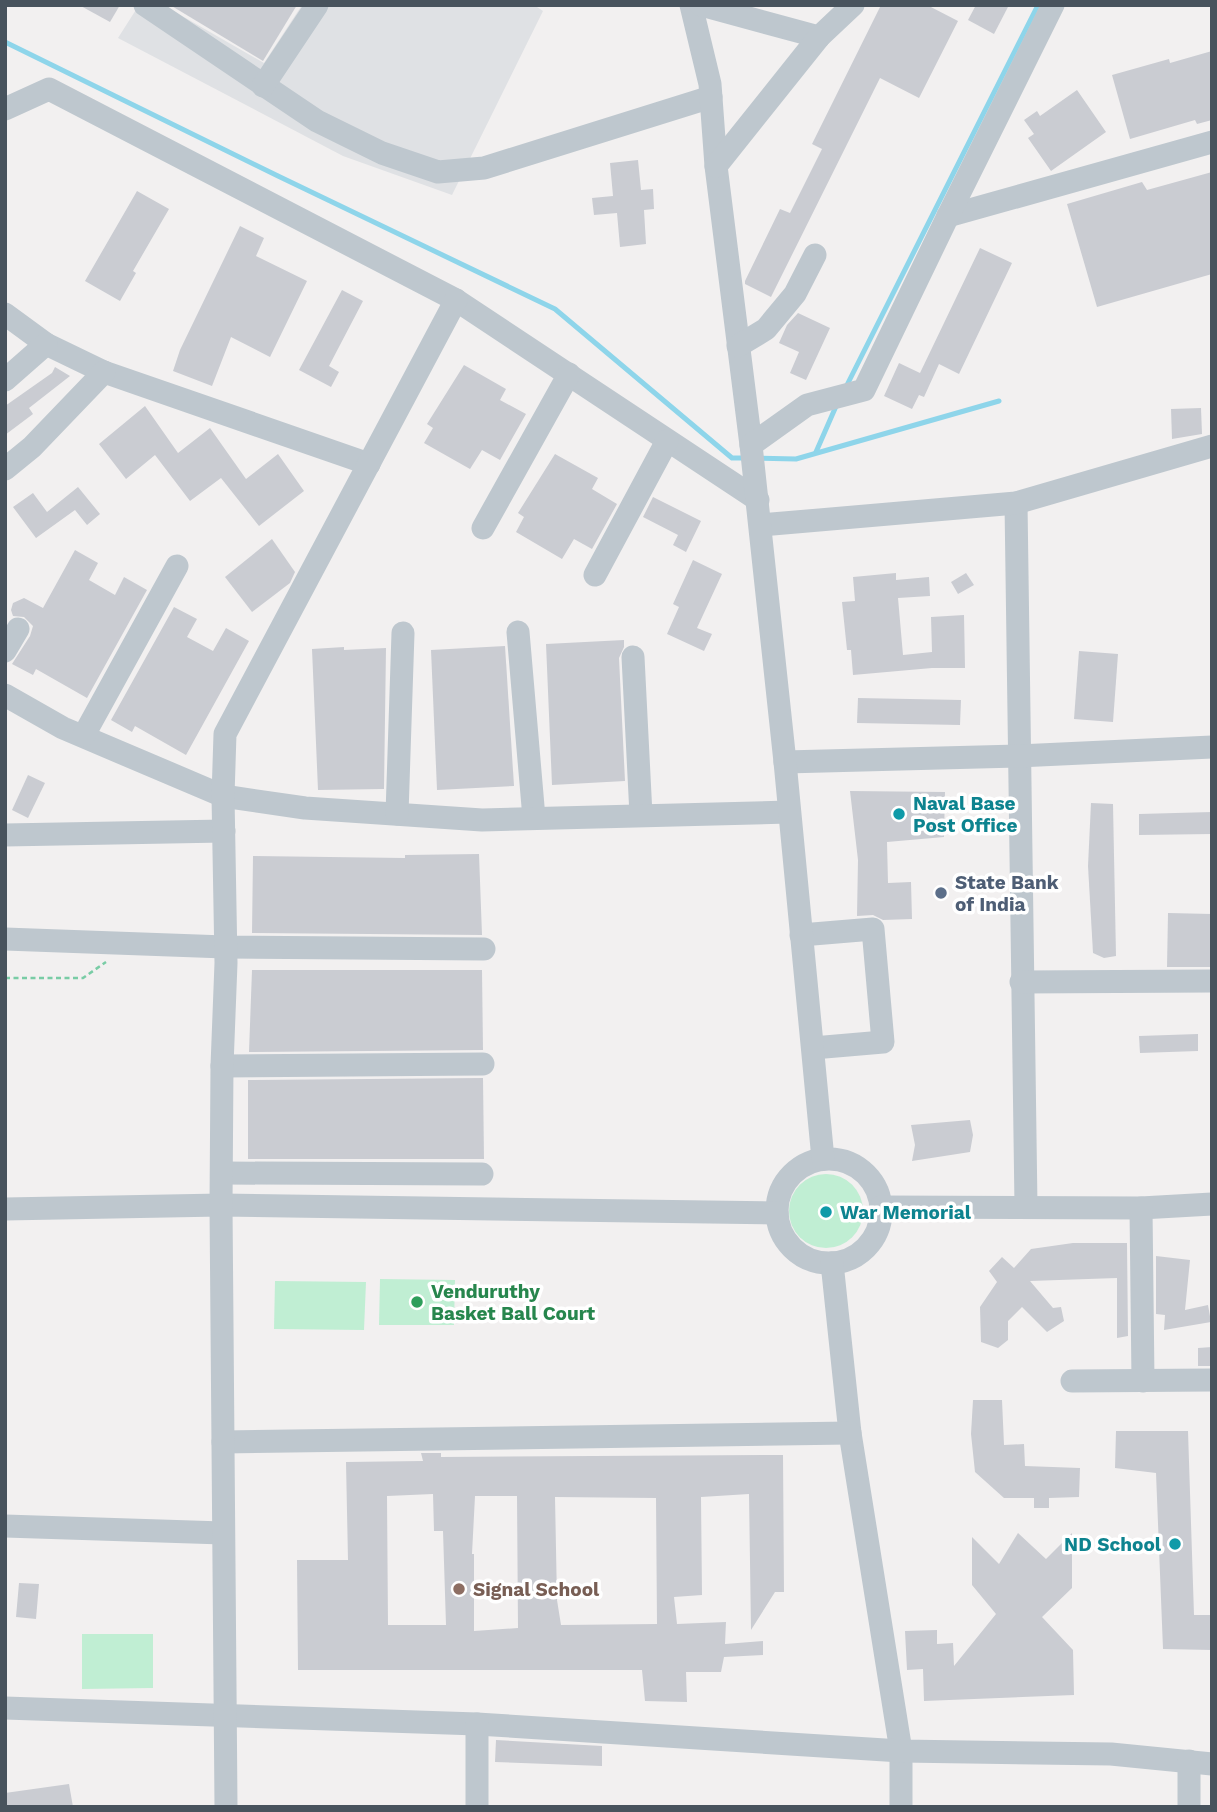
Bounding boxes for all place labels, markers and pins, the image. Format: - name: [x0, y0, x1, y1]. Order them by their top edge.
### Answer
- place label: Naval Base Post Office: [913, 792, 1017, 837]
- marker: Naval Base Post Office: [891, 806, 907, 822]
- place label: State Bank of India: [955, 871, 1059, 916]
- marker: State Bank of India: [933, 885, 949, 901]
- place label: War Memorial: [840, 1201, 972, 1224]
- marker: War Memorial: [818, 1204, 834, 1220]
- place label: Venduruthy Basket Ball Court: [431, 1280, 596, 1325]
- marker: Venduruthy Basket Ball Court: [409, 1294, 425, 1310]
- place label: ND School: [1064, 1533, 1162, 1556]
- marker: ND School: [1167, 1536, 1183, 1552]
- place label: Signal School: [473, 1578, 600, 1601]
- marker: Signal School: [451, 1581, 467, 1597]

